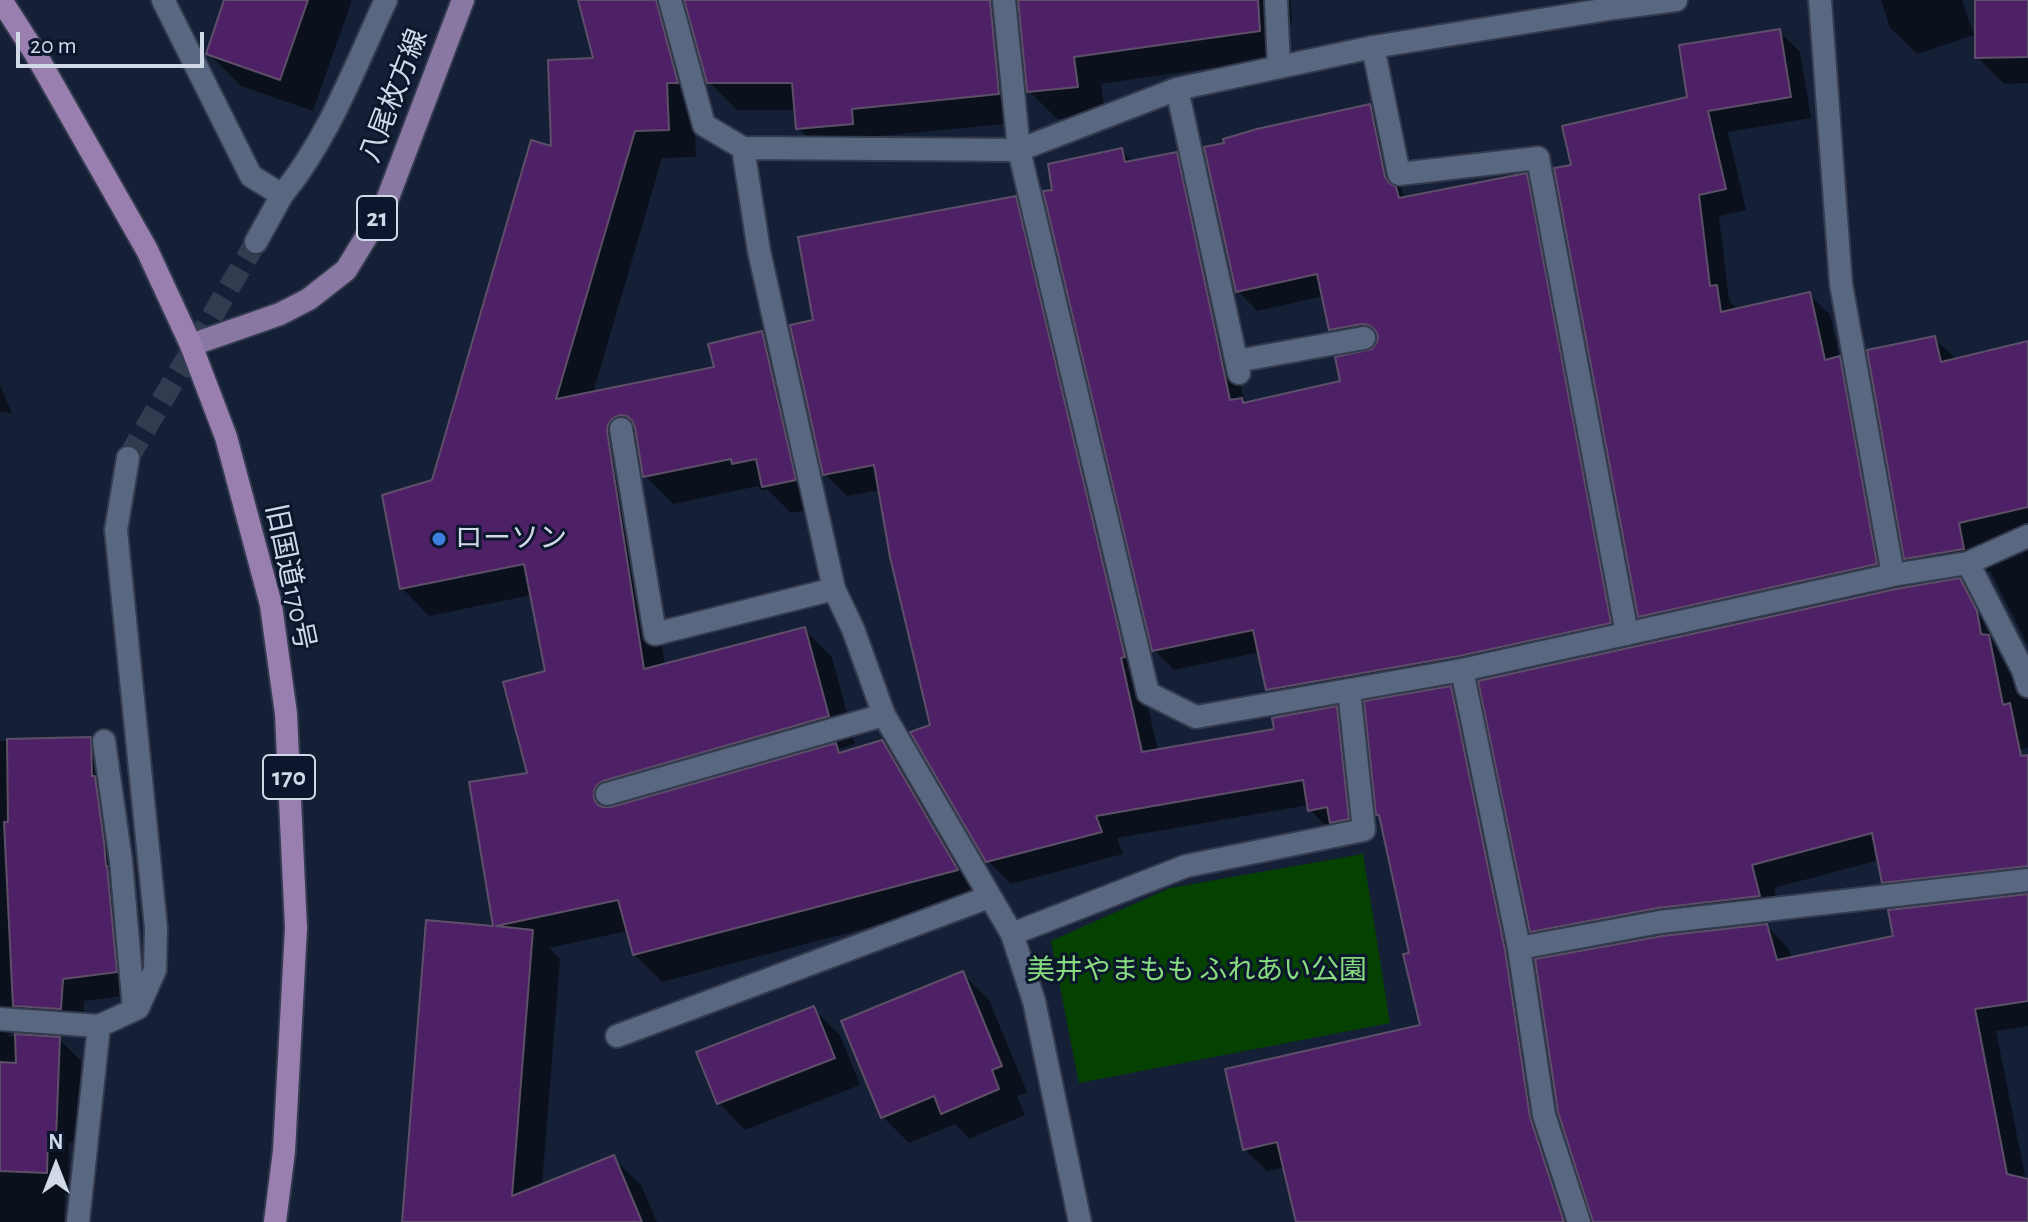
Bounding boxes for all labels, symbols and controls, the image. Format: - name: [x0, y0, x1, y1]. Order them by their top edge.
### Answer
- scale bar: [20, 16, 208, 66]
- street label: 八尾枚方線: [353, 25, 435, 167]
- text: 20 m: [30, 34, 77, 58]
- road number: 21: [357, 196, 397, 240]
- street label: 旧国道170号: [258, 501, 322, 653]
- place label: ローソン: [455, 522, 567, 556]
- marker: ローソン: [430, 530, 448, 548]
- road number: 170: [263, 755, 315, 799]
- park label: 美井やまもも ふれあい公園: [1027, 954, 1367, 988]
- north arrow: [16, 1126, 96, 1206]
- text: N: [48, 1131, 64, 1153]

